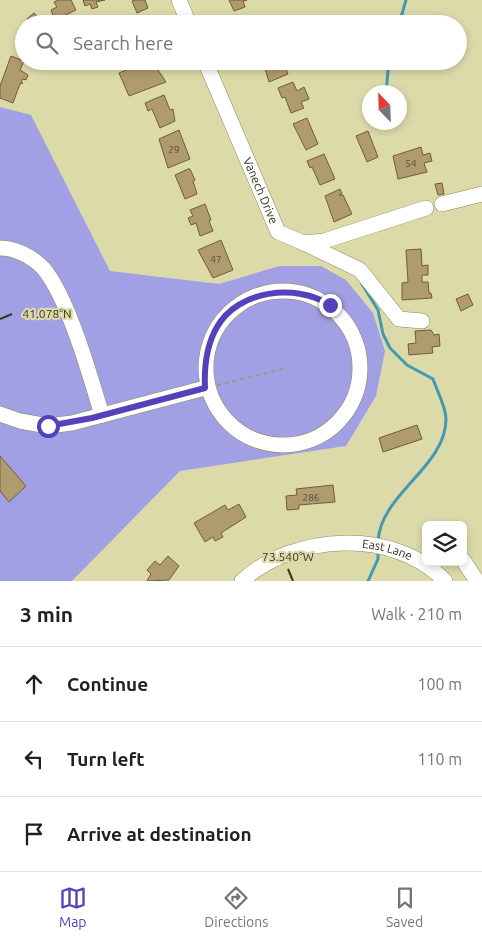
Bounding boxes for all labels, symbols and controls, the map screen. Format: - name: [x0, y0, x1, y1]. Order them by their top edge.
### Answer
- search box: [15, 15, 467, 70]
- icon: search: [33, 29, 61, 57]
- text: Search here: [73, 32, 173, 54]
- north arrow: [362, 85, 407, 130]
- house number: 29: [168, 144, 180, 155]
- street label: Vanech Drive: [241, 155, 281, 226]
- house number: 54: [405, 158, 417, 169]
- house number: 47: [210, 254, 222, 265]
- route end: [319, 294, 342, 317]
- text: 41.078°N: [22, 307, 72, 320]
- route start: [37, 415, 60, 438]
- house number: 286: [303, 492, 320, 503]
- map controls: [422, 521, 467, 566]
- button: layers: [422, 521, 467, 566]
- street label: East Lane: [362, 537, 414, 562]
- text: 73.540°W: [262, 550, 314, 563]
- text: 3 min: [20, 602, 73, 626]
- text: Walk · 210 m: [371, 605, 462, 623]
- icon: ahead: [20, 670, 48, 698]
- text: Continue: [67, 673, 148, 695]
- text: 100 m: [417, 675, 462, 693]
- icon: left: [20, 745, 48, 773]
- text: Turn left: [67, 748, 145, 770]
- text: 110 m: [417, 750, 462, 768]
- icon: arrive: [20, 820, 48, 848]
- text: Arrive at destination: [67, 823, 252, 845]
- tab: Map: [59, 884, 87, 930]
- tab: Directions: [204, 884, 268, 930]
- tab: Saved: [386, 884, 423, 930]

